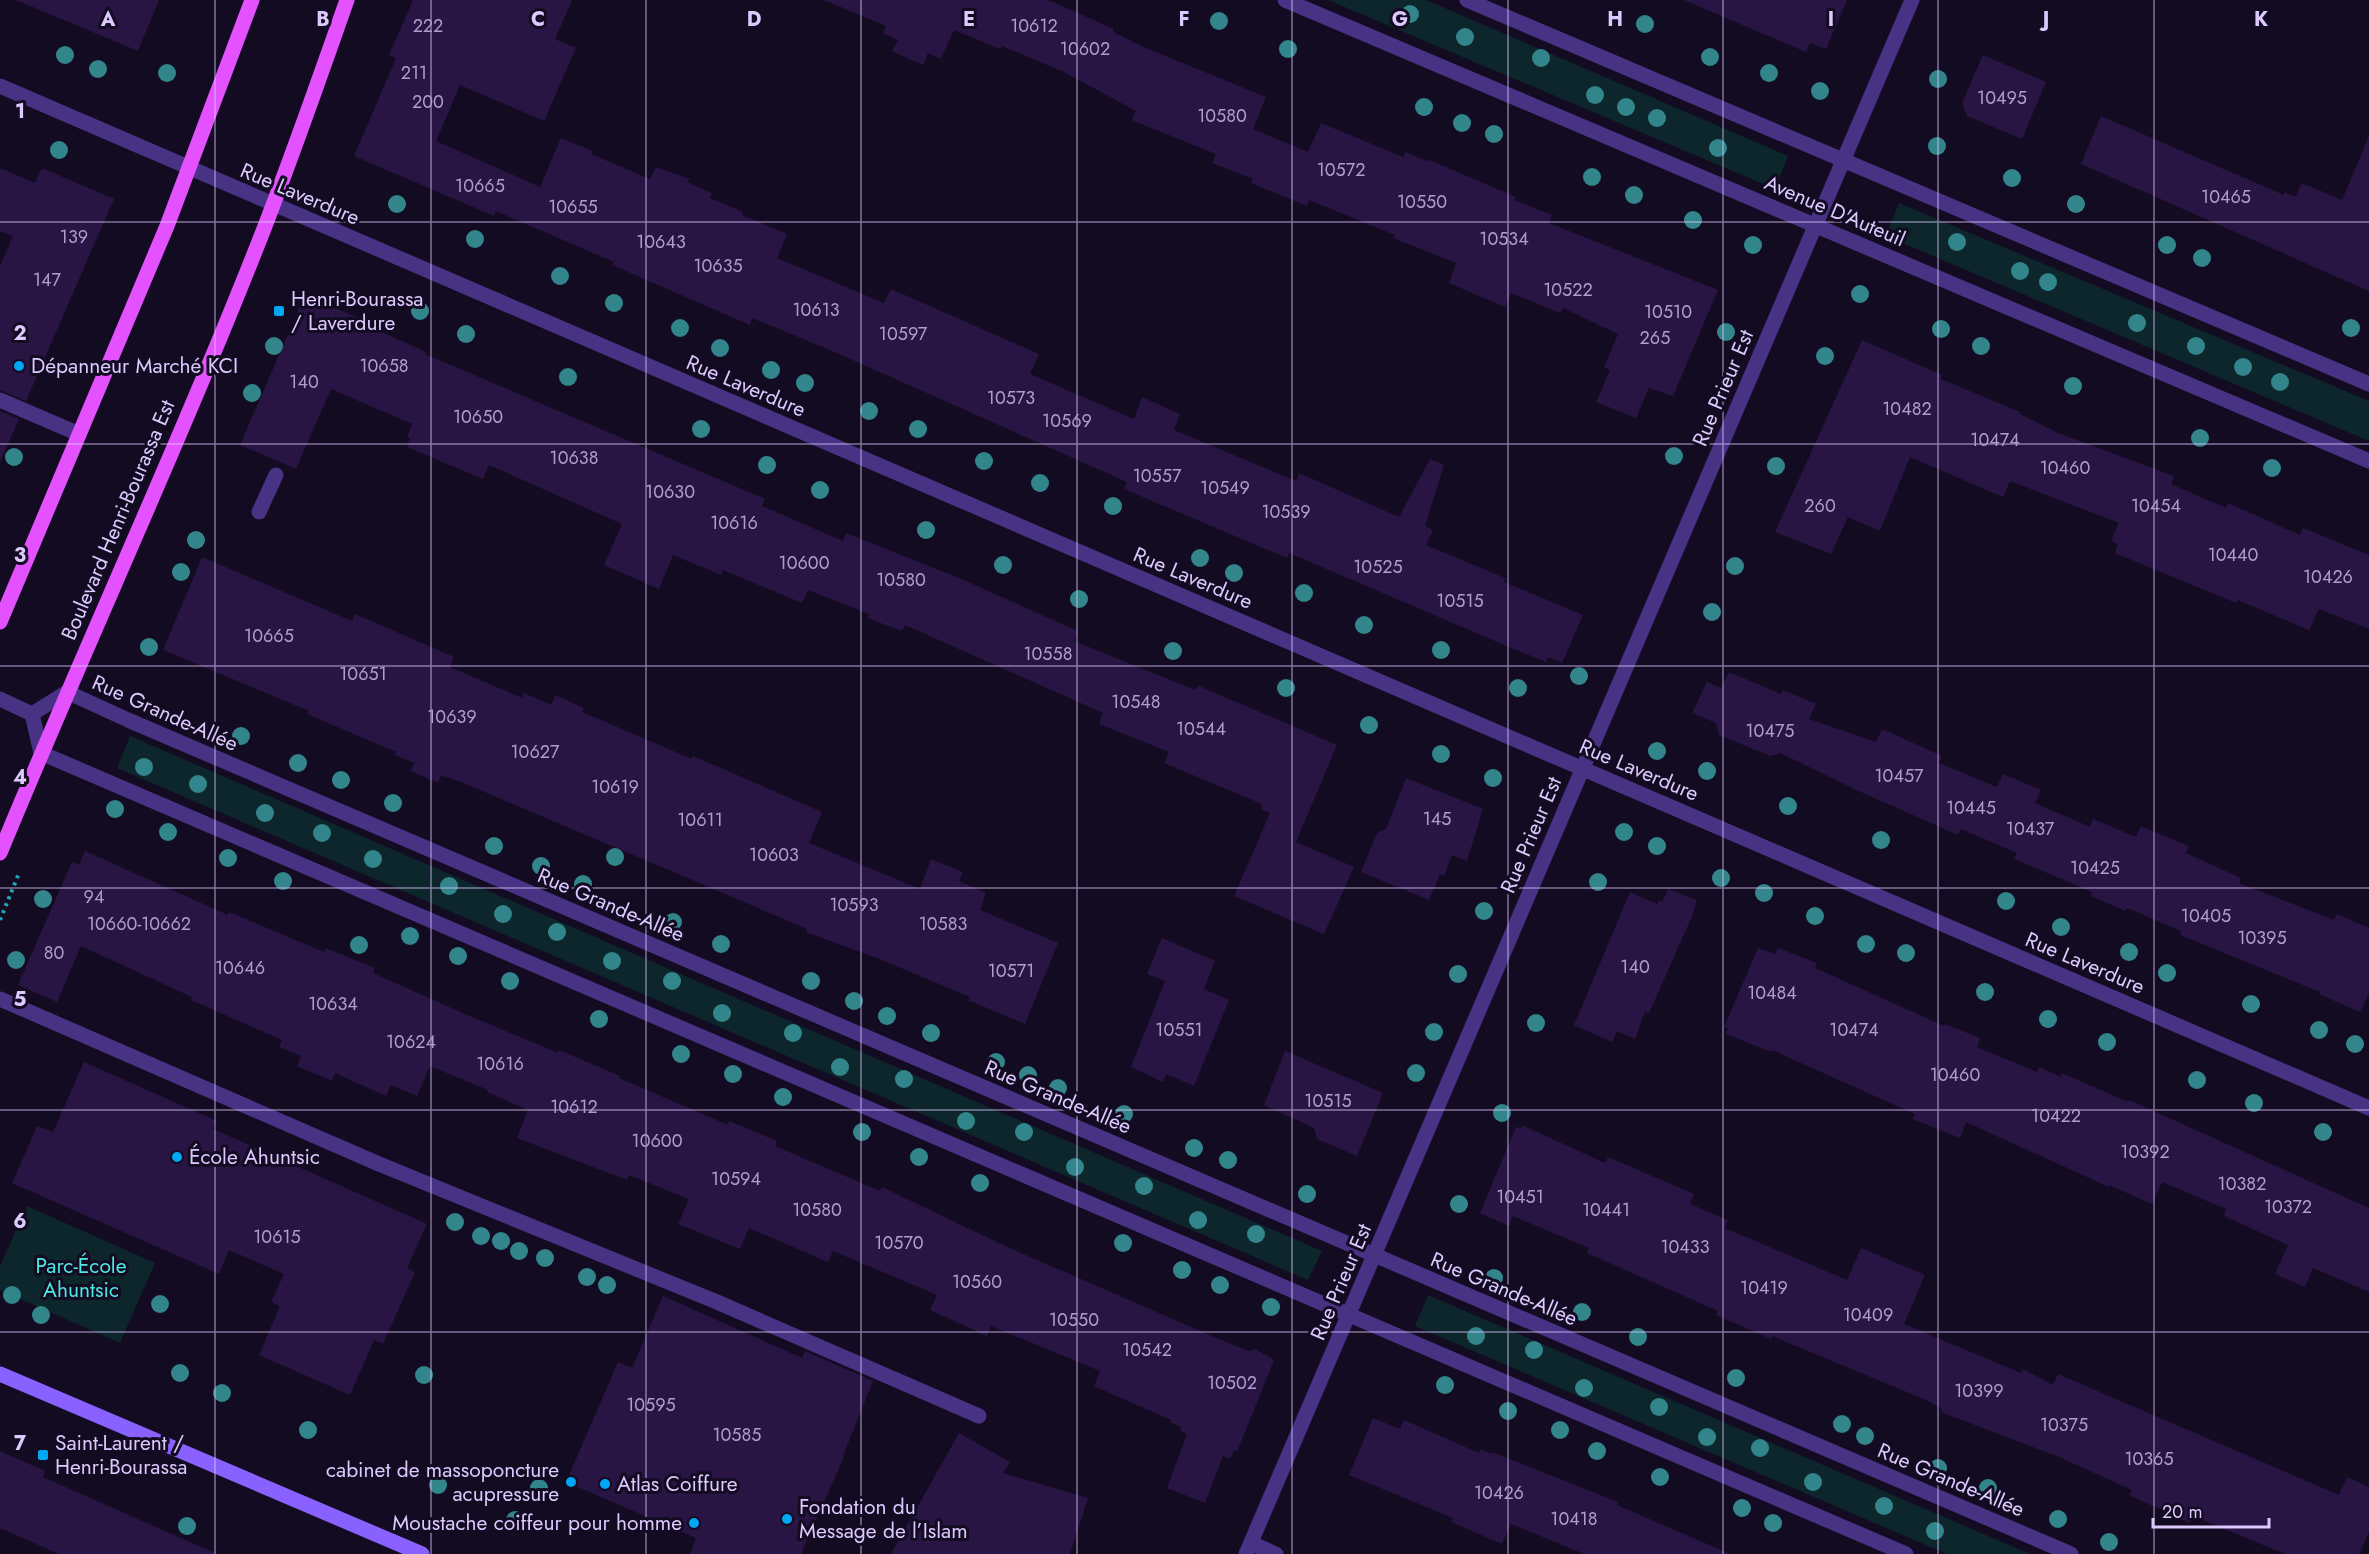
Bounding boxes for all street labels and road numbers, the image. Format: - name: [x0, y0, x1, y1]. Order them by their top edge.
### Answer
- street label: Rue Laverdure: [236, 155, 364, 233]
- street label: Avenue D'Auteuil: [1760, 168, 1910, 254]
- street label: Rue Prieur Est: [1685, 325, 1761, 451]
- street label: Rue Laverdure: [682, 347, 810, 425]
- street label: Boulevard Henri-Bourassa Est: [54, 395, 182, 645]
- street label: Rue Laverdure: [1129, 539, 1257, 617]
- street label: Rue Grande-Allée: [87, 667, 243, 759]
- street label: Rue Laverdure: [1575, 731, 1703, 809]
- street label: Rue Prieur Est: [1493, 772, 1569, 898]
- street label: Rue Grande-Allée: [533, 861, 689, 950]
- street label: Rue Laverdure: [2021, 924, 2149, 1002]
- street label: Rue Grande-Allée: [980, 1053, 1136, 1142]
- street label: Rue Prieur Est: [1303, 1219, 1379, 1345]
- street label: Rue Grande-Allée: [1426, 1245, 1582, 1334]
- street label: Rue Grande-Allée: [1873, 1436, 2029, 1525]

